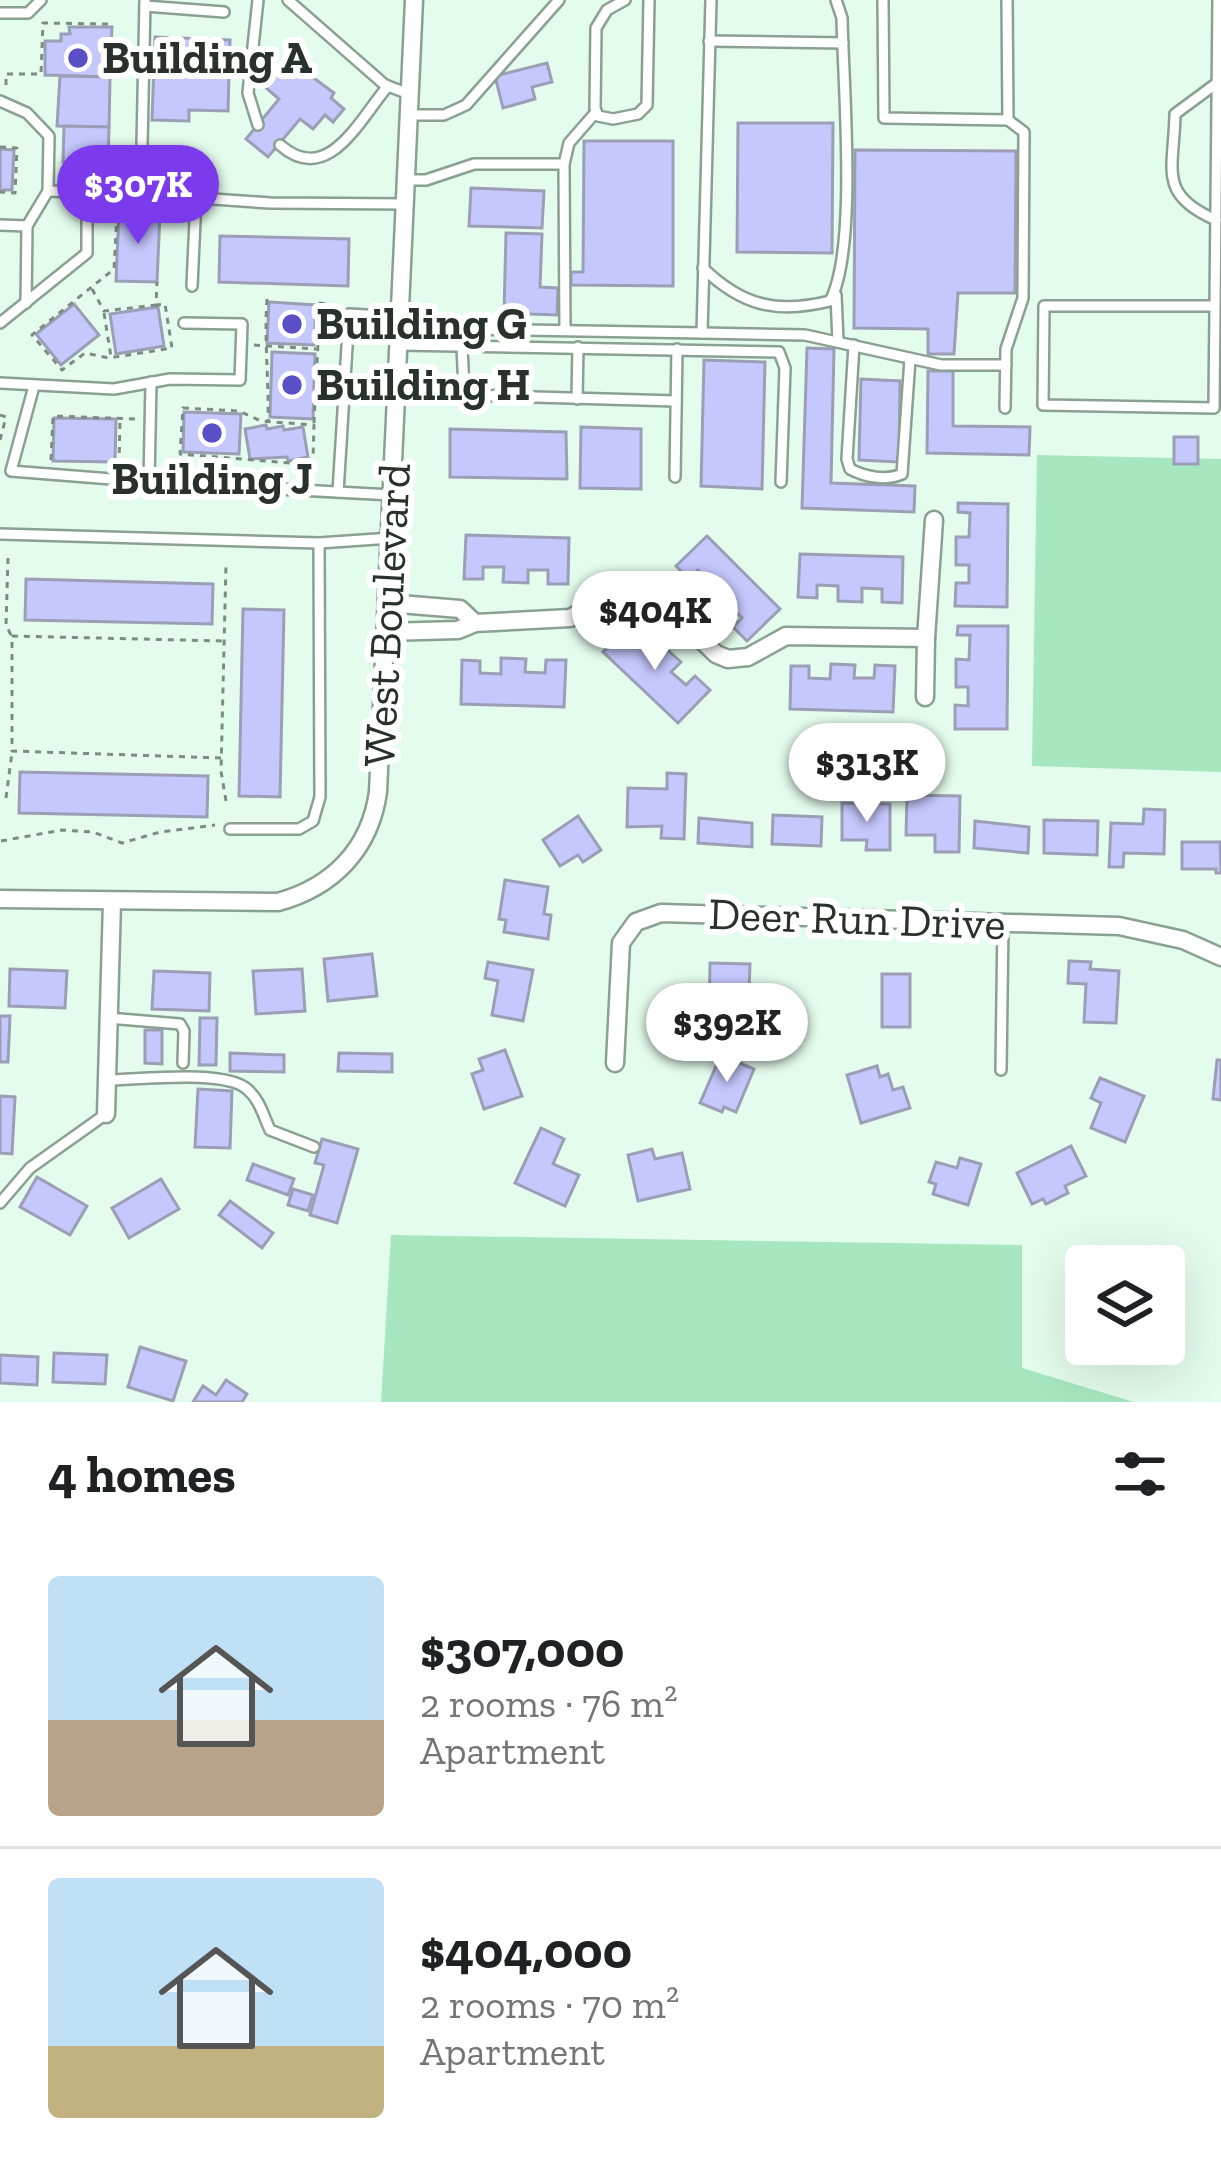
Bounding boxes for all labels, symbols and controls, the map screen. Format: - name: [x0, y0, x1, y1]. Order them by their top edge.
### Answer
- place label: Building A: [102, 31, 312, 85]
- marker: Building A: [65, 45, 91, 71]
- pin: $307K: [54, 145, 222, 247]
- text: $307K: [84, 160, 192, 207]
- place label: Building G: [316, 297, 527, 351]
- marker: Building G: [279, 311, 305, 337]
- place label: Building H: [316, 358, 531, 412]
- marker: Building H: [279, 372, 305, 398]
- marker: Building J: [199, 420, 225, 446]
- place label: Building J: [111, 452, 313, 506]
- street label: West Boulevard: [352, 462, 422, 768]
- pin: $404K: [571, 571, 739, 673]
- text: $404K: [599, 586, 711, 633]
- pin: $313K: [783, 723, 951, 825]
- text: $313K: [816, 738, 918, 785]
- street label: Deer Run Drive: [707, 887, 1007, 951]
- pin: $392K: [643, 983, 811, 1085]
- text: $392K: [673, 998, 781, 1045]
- map controls: [1065, 1245, 1185, 1365]
- button: layers: [1065, 1245, 1185, 1365]
- icon: filters: [1107, 1441, 1173, 1507]
- text: 4 homes: [48, 1444, 236, 1505]
- text: $307,000: [420, 1619, 624, 1680]
- icon: home: [144, 1624, 288, 1768]
- text: 2 rooms · 76 m²: [420, 1680, 677, 1727]
- text: Apartment: [420, 1727, 605, 1774]
- text: $404,000: [420, 1920, 632, 1981]
- icon: home: [144, 1926, 288, 2070]
- text: 2 rooms · 70 m²: [420, 1981, 679, 2028]
- text: Apartment: [420, 2028, 605, 2075]

